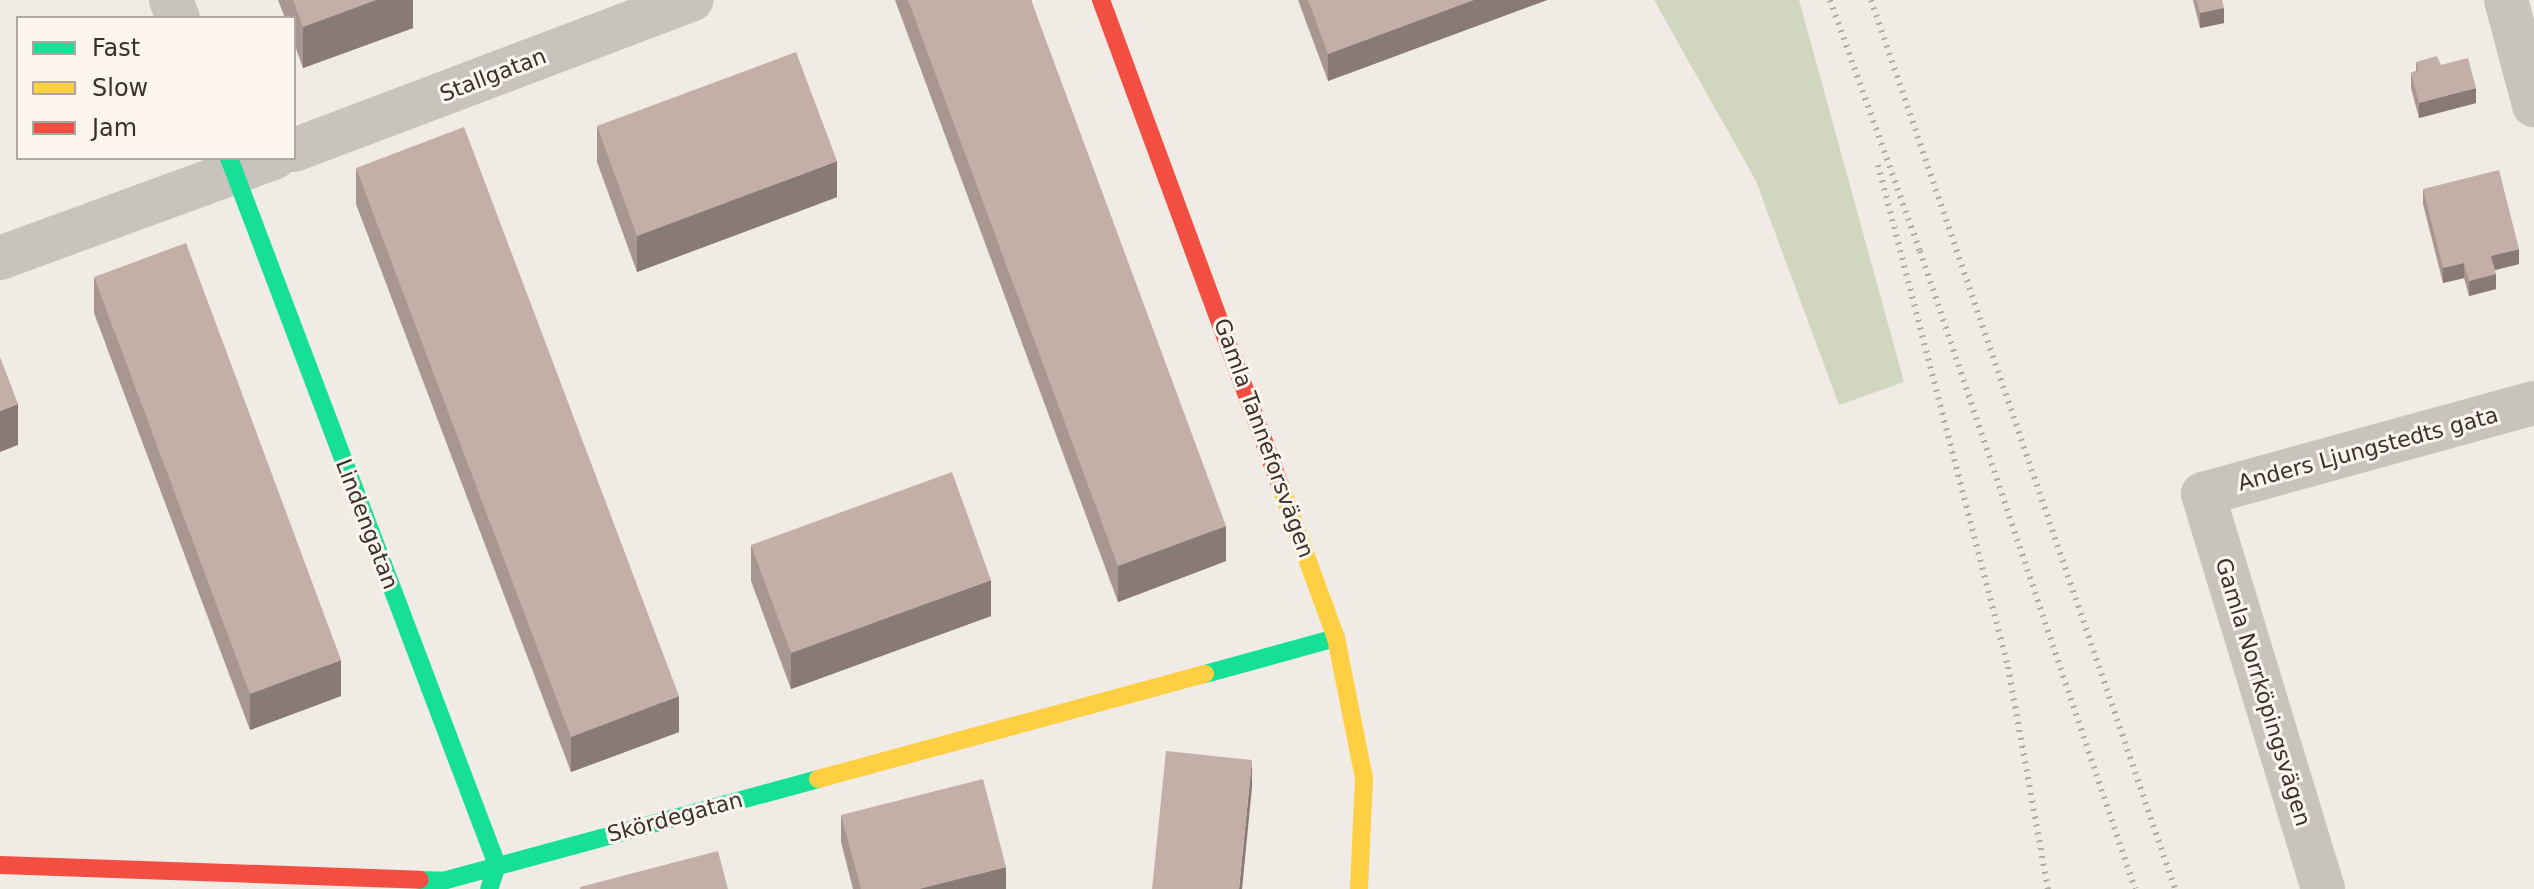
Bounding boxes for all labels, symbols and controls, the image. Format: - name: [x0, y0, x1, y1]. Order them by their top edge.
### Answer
- legend: [16, 16, 296, 160]
- text: Fast: [92, 34, 140, 62]
- street label: Stallgatan: [436, 43, 550, 107]
- text: Slow: [92, 74, 148, 102]
- text: Jam: [92, 114, 137, 142]
- street label: Gamla Tanneforsvägen: [1208, 315, 1320, 561]
- street label: Anders Ljungstedts gata: [2235, 402, 2501, 496]
- street label: Lindengatan: [330, 455, 404, 593]
- street label: Gamla Norrköpingsvägen: [2210, 555, 2316, 829]
- street label: Skördegatan: [604, 786, 746, 848]

